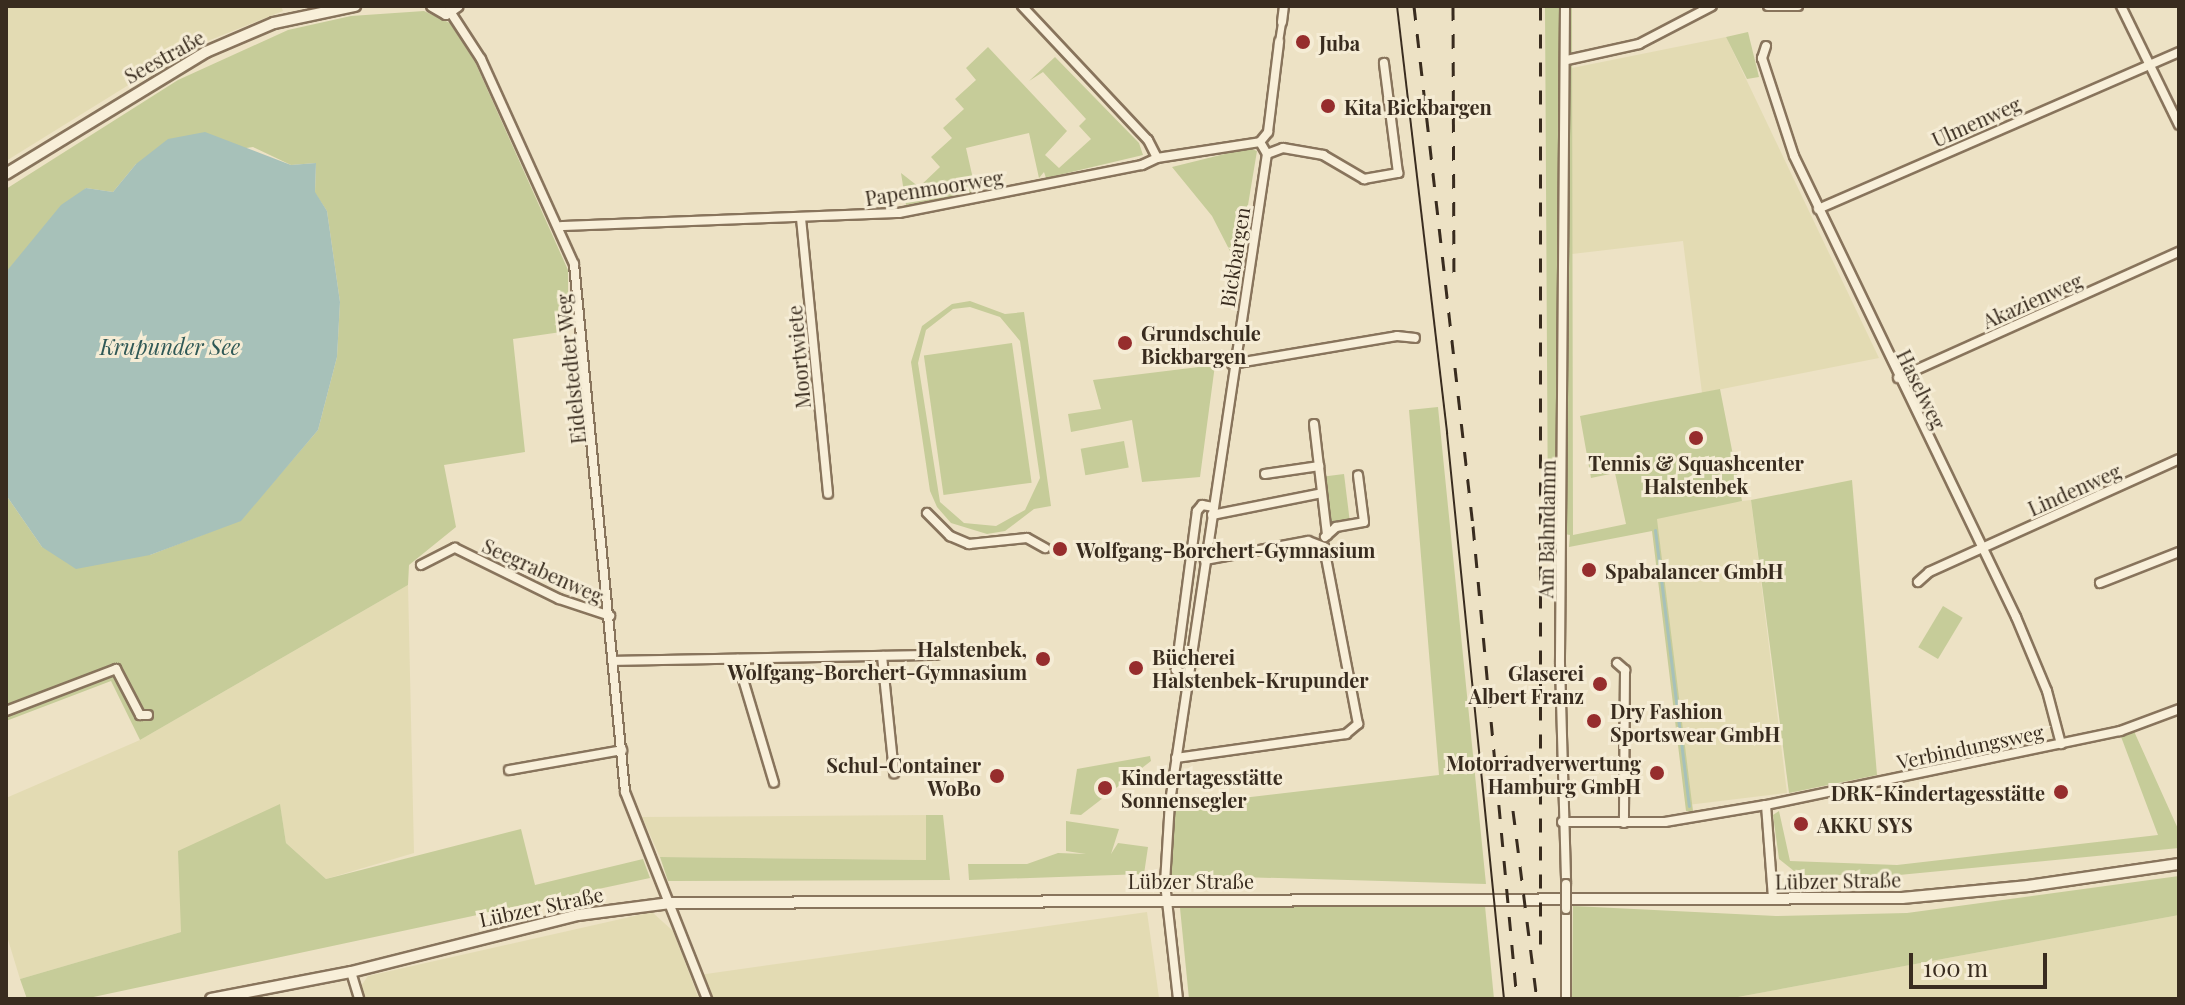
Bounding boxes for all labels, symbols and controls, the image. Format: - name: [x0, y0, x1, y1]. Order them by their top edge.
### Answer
- street label: Seestraße: [120, 24, 208, 88]
- place label: Juba: [1319, 30, 1360, 54]
- marker: Juba: [1294, 33, 1312, 51]
- street label: Ulmenweg: [1928, 91, 2024, 151]
- place label: Kita Bickbargen: [1344, 94, 1492, 118]
- marker: Kita Bickbargen: [1319, 97, 1337, 115]
- street label: Papenmoorweg: [863, 164, 1005, 210]
- street label: Bickbargen: [1214, 205, 1254, 309]
- street label: Akazienweg: [1978, 267, 2086, 333]
- street label: Eidelstedter Weg: [550, 292, 590, 446]
- street label: Moortwiete: [782, 304, 814, 410]
- place label: Grundschule Bickbargen: [1141, 320, 1261, 367]
- water label: Krupunder See: [100, 334, 240, 360]
- marker: Grundschule Bickbargen: [1116, 334, 1134, 352]
- street label: Haselweg: [1892, 345, 1952, 433]
- marker: Tennis & Squashcenter Halstenbek: [1687, 429, 1705, 447]
- place label: Tennis & Squashcenter Halstenbek: [1588, 450, 1804, 497]
- street label: Lindenweg: [2024, 458, 2124, 520]
- street label: Am Bahndamm: [1533, 460, 1559, 598]
- street label: Seegrabenweg: [479, 533, 607, 607]
- place label: Wolfgang-Borchert-Gymnasium: [1076, 537, 1375, 561]
- marker: Wolfgang-Borchert-Gymnasium: [1051, 540, 1069, 558]
- place label: Spabalancer GmbH: [1605, 558, 1784, 582]
- marker: Spabalancer GmbH: [1580, 561, 1598, 579]
- place label: Halstenbek, Wolfgang-Borchert-Gymnasium: [728, 636, 1027, 683]
- place label: Bücherei Halstenbek-Krupunder: [1152, 644, 1369, 691]
- marker: Halstenbek, Wolfgang-Borchert-Gymnasium: [1034, 650, 1052, 668]
- marker: Bücherei Halstenbek-Krupunder: [1127, 659, 1145, 677]
- place label: Glaserei Albert Franz: [1468, 660, 1584, 707]
- marker: Glaserei Albert Franz: [1591, 675, 1609, 693]
- place label: Dry Fashion Sportswear GmbH: [1610, 698, 1781, 745]
- marker: Dry Fashion Sportswear GmbH: [1585, 712, 1603, 730]
- street label: Verbindungsweg: [1894, 719, 2046, 773]
- place label: Motorradverwertung Hamburg GmbH: [1446, 750, 1641, 797]
- place label: Schul-Container WoBo: [826, 752, 981, 799]
- place label: Kindertagesstätte Sonnensegler: [1121, 764, 1283, 811]
- marker: Motorradverwertung Hamburg GmbH: [1648, 764, 1666, 782]
- marker: Schul-Container WoBo: [988, 767, 1006, 785]
- marker: Kindertagesstätte Sonnensegler: [1096, 779, 1114, 797]
- place label: DRK-Kindertagesstätte: [1831, 780, 2045, 804]
- marker: DRK-Kindertagesstätte: [2052, 783, 2070, 801]
- place label: AKKU SYS: [1817, 812, 1913, 836]
- marker: AKKU SYS: [1792, 815, 1810, 833]
- street label: Lübzer Straße: [1774, 867, 1902, 893]
- street label: Lübzer Straße: [1128, 868, 1254, 892]
- street label: Lübzer Straße: [477, 881, 605, 931]
- scale bar: [1913, 937, 2051, 987]
- text: 100 m: [1923, 951, 1988, 983]

